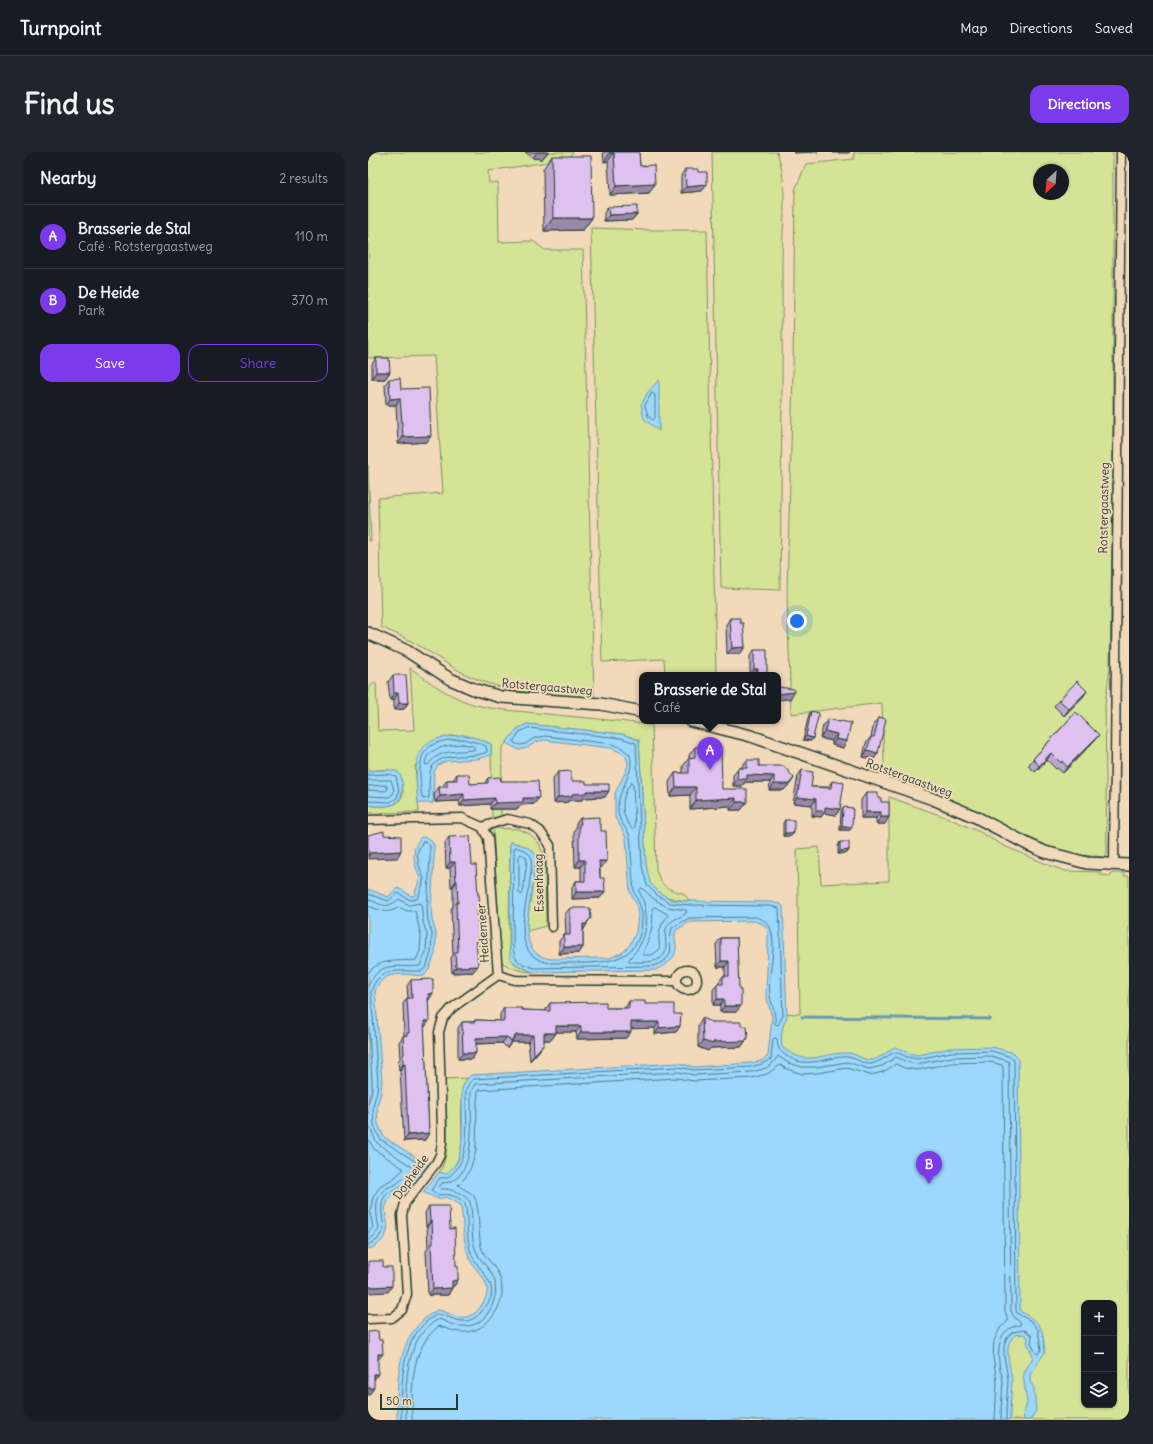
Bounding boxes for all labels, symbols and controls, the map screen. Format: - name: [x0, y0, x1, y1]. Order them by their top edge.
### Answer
- text: Turnpoint: [20, 16, 101, 40]
- text: Map: [960, 19, 987, 37]
- text: Directions: [1009, 19, 1073, 37]
- text: Saved: [1095, 19, 1133, 37]
- button: Directions: [1030, 85, 1129, 123]
- text: Find us: [24, 86, 115, 122]
- north arrow: [1033, 164, 1069, 200]
- text: Nearby: [40, 167, 96, 189]
- text: 2 results: [279, 170, 328, 187]
- text: Brasserie de Stal: [78, 219, 191, 238]
- text: A: [49, 228, 57, 245]
- text: 110 m: [295, 228, 328, 245]
- text: Café · Rotstergaastweg: [78, 238, 213, 255]
- text: De Heide: [78, 283, 139, 302]
- text: B: [49, 292, 57, 309]
- text: 370 m: [291, 292, 328, 309]
- text: Park: [78, 302, 105, 319]
- button: Save: [40, 344, 180, 382]
- button: Share: [188, 344, 328, 382]
- street label: Rotstergaastweg: [1095, 462, 1112, 554]
- your location: [787, 611, 807, 631]
- popup: [639, 672, 781, 724]
- street label: Rotstergaastweg: [501, 675, 593, 698]
- text: Brasserie de Stal: [654, 680, 766, 699]
- text: Café: [654, 699, 680, 716]
- pin: A: [697, 737, 723, 770]
- street label: Rotstergaastweg: [864, 755, 955, 800]
- street label: Essenhaag: [530, 854, 547, 912]
- street label: Heidemeer: [473, 903, 492, 963]
- street label: Dopheide: [390, 1151, 432, 1202]
- pin: B: [916, 1151, 942, 1184]
- map controls: [1081, 1300, 1117, 1408]
- button: +: [1081, 1300, 1117, 1336]
- button: −: [1081, 1336, 1117, 1372]
- button: layers: [1081, 1372, 1117, 1408]
- scale bar: [380, 1392, 458, 1411]
- text: 50 m: [386, 1394, 412, 1408]

